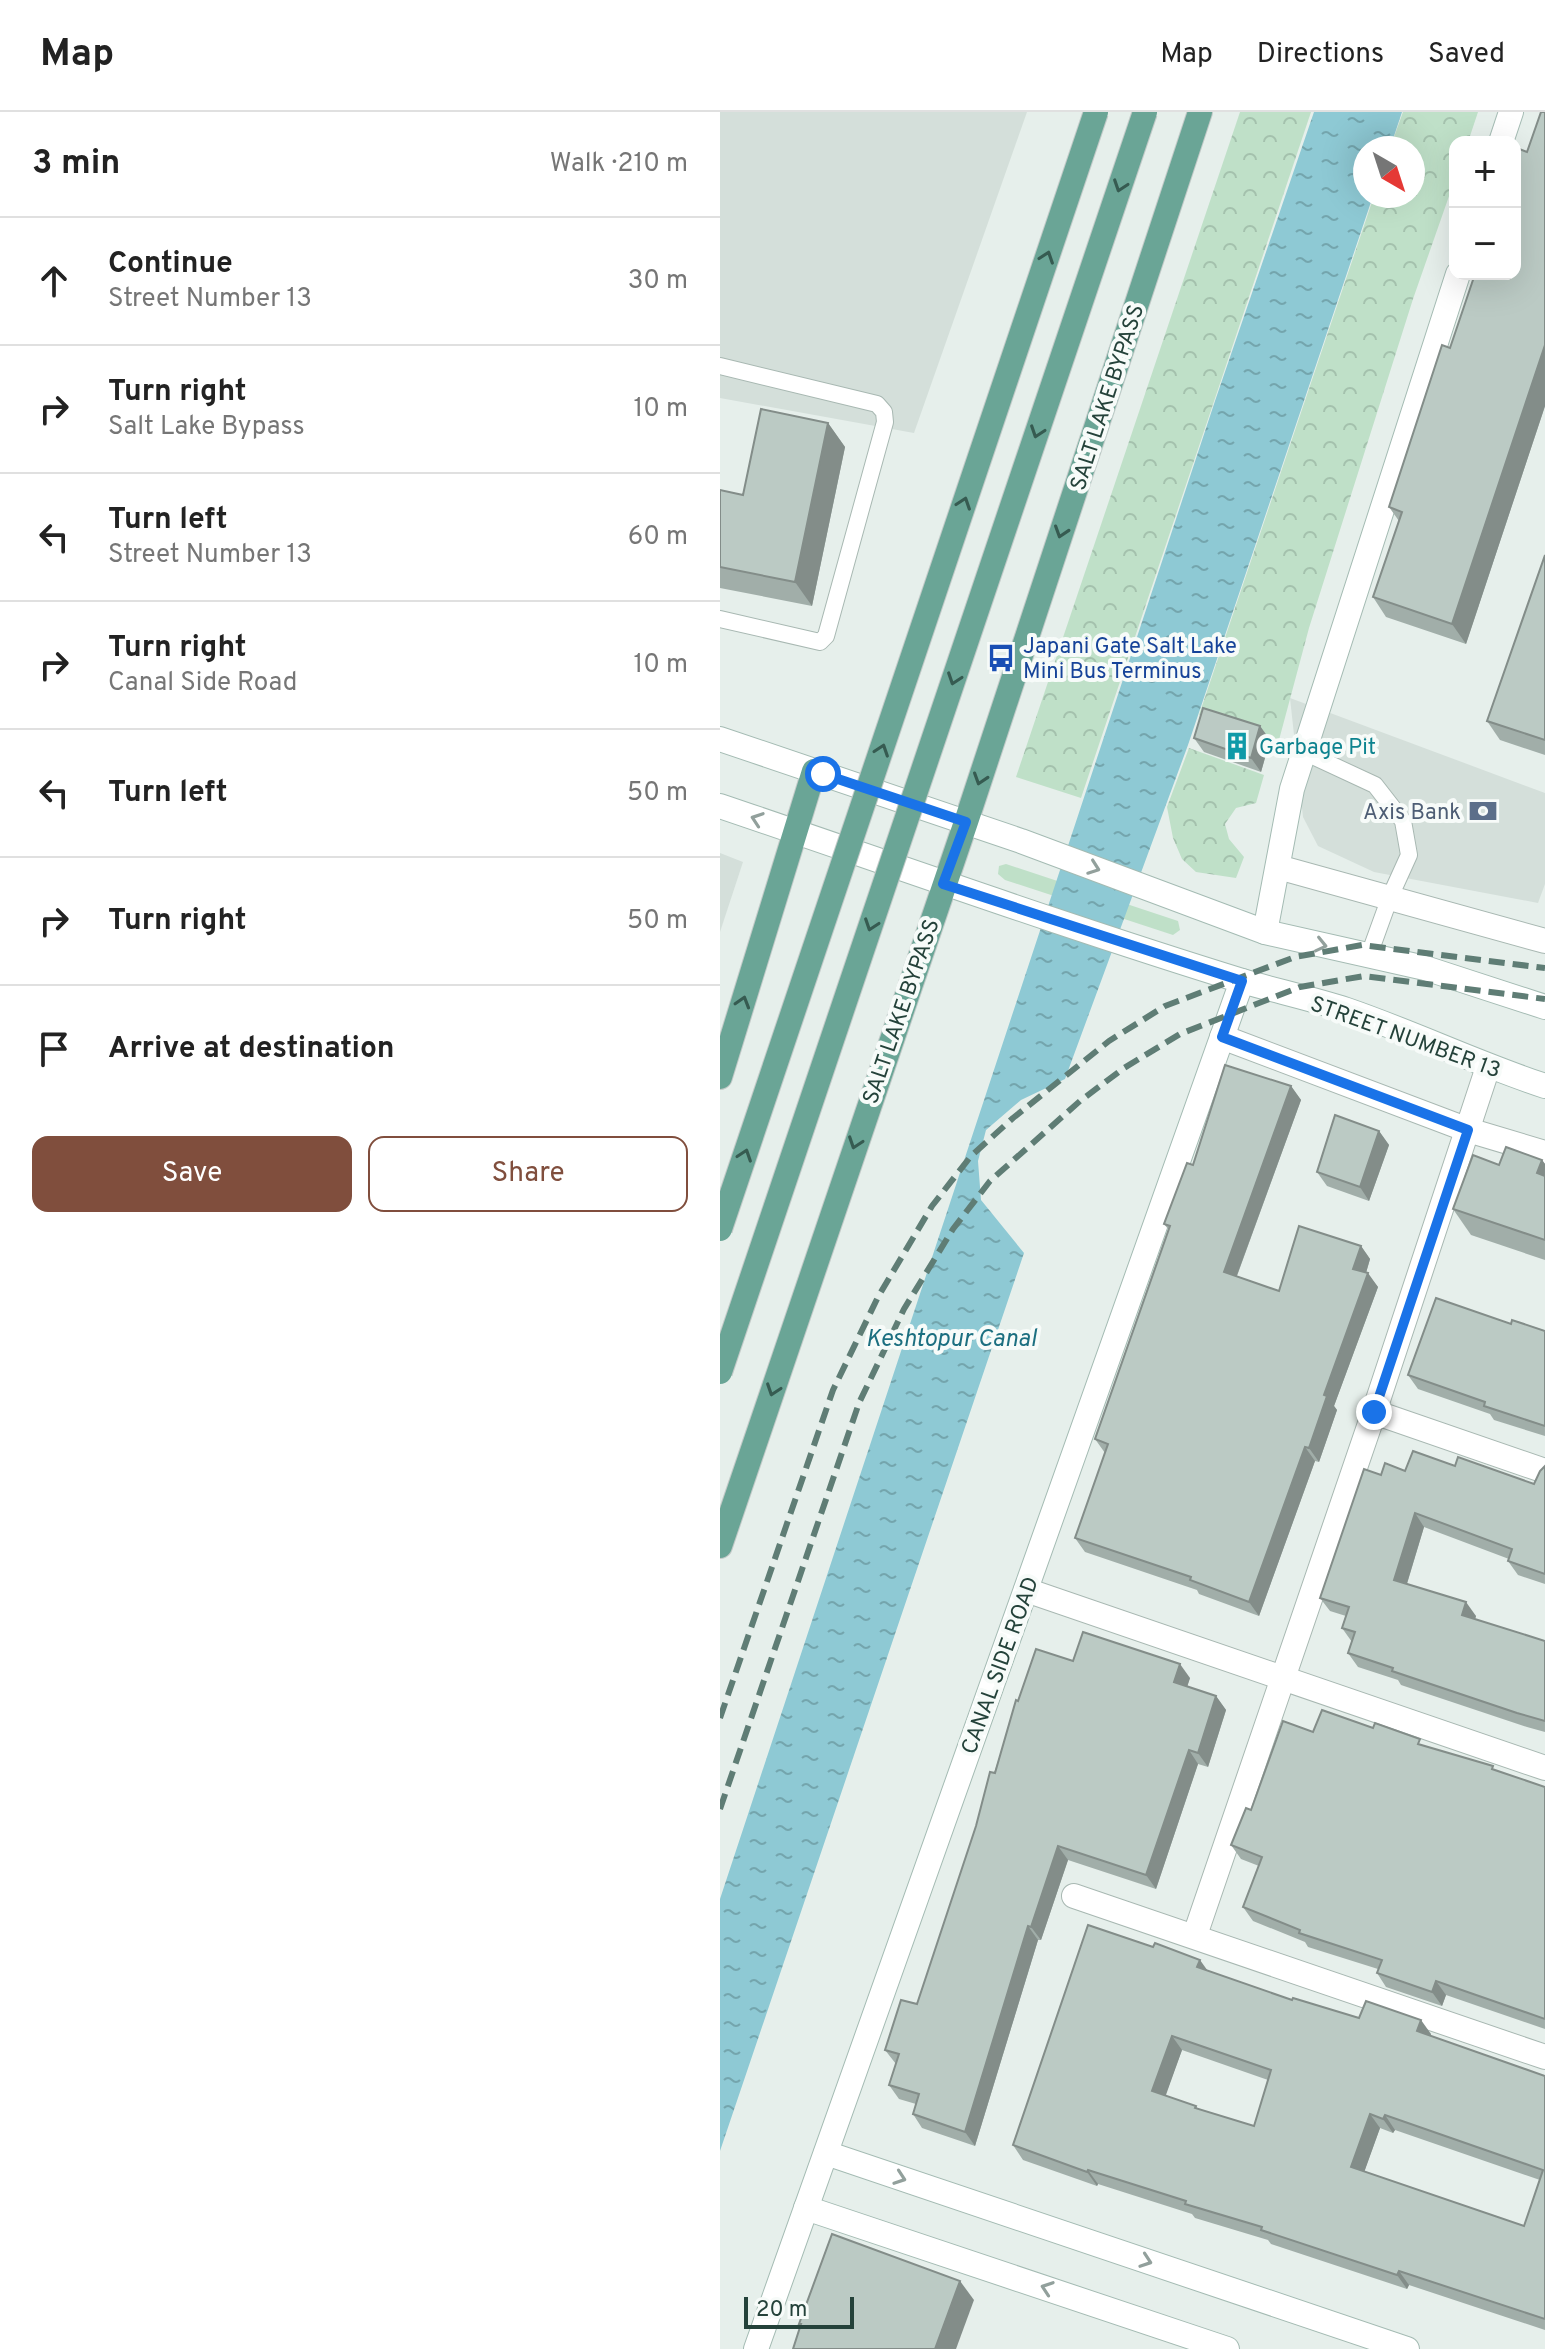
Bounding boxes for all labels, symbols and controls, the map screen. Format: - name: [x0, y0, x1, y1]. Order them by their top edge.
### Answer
- text: Map: [40, 31, 114, 80]
- text: Map: [1160, 37, 1213, 73]
- text: Directions: [1257, 37, 1384, 73]
- text: Saved: [1428, 37, 1505, 73]
- north arrow: [1353, 136, 1425, 208]
- map controls: [1449, 136, 1521, 280]
- button: +: [1449, 136, 1521, 208]
- text: 3 min: [32, 143, 120, 186]
- text: Walk · 210 m: [550, 148, 688, 181]
- one-way arrow: [1113, 178, 1129, 192]
- button: −: [1449, 208, 1521, 280]
- text: Continue: [108, 246, 233, 283]
- one-way arrow: [1037, 250, 1053, 264]
- icon: ahead: [32, 259, 76, 303]
- text: 30 m: [628, 265, 688, 298]
- text: Street Number 13: [108, 283, 312, 316]
- street label: SALT LAKE BYPASS: [1066, 301, 1151, 494]
- text: Turn right: [108, 374, 246, 411]
- icon: right: [32, 387, 76, 431]
- text: 10 m: [633, 393, 688, 426]
- text: Salt Lake Bypass: [108, 411, 305, 444]
- one-way arrow: [1030, 424, 1046, 438]
- one-way arrow: [955, 497, 971, 511]
- text: Turn left: [108, 502, 228, 539]
- icon: left: [32, 515, 76, 559]
- text: 60 m: [628, 521, 688, 554]
- one-way arrow: [1055, 524, 1071, 538]
- text: Street Number 13: [108, 539, 312, 572]
- text: Turn right: [108, 630, 246, 667]
- place label: Japani Gate Salt Lake Mini Bus Terminus: [1023, 634, 1237, 686]
- icon: right: [32, 643, 76, 687]
- bus stop icon: Japani Gate Salt Lake Mini Bus Terminus: [986, 643, 1016, 673]
- text: 10 m: [633, 649, 688, 682]
- text: Canal Side Road: [108, 667, 297, 700]
- one-way arrow: [947, 671, 963, 685]
- building icon: Garbage Pit: [1222, 731, 1252, 761]
- place label: Garbage Pit: [1259, 735, 1376, 762]
- one-way arrow: [872, 743, 888, 757]
- route start: [805, 756, 841, 792]
- icon: left: [32, 771, 76, 815]
- one-way arrow: [973, 771, 989, 785]
- text: Turn left: [108, 775, 228, 812]
- text: 50 m: [627, 777, 688, 810]
- bank icon: Axis Bank: [1468, 796, 1498, 826]
- place label: Axis Bank: [1363, 800, 1461, 827]
- one-way arrow: [751, 812, 765, 828]
- one-way arrow: [1086, 858, 1100, 875]
- icon: right: [32, 899, 76, 943]
- text: Turn right: [108, 903, 246, 940]
- text: 50 m: [627, 905, 688, 938]
- street label: SALT LAKE BYPASS: [858, 916, 947, 1108]
- one-way arrow: [865, 917, 881, 931]
- one-way arrow: [1314, 936, 1327, 953]
- street label: STREET NUMBER 13: [1306, 991, 1504, 1085]
- one-way arrow: [734, 996, 750, 1009]
- icon: arrive: [32, 1027, 76, 1071]
- text: Arrive at destination: [108, 1031, 394, 1068]
- button: Save: [32, 1136, 352, 1212]
- button: Share: [368, 1136, 688, 1212]
- one-way arrow: [849, 1136, 865, 1150]
- one-way arrow: [736, 1149, 752, 1163]
- water label: Keshtopur Canal: [866, 1325, 1038, 1355]
- one-way arrow: [766, 1382, 782, 1396]
- route end: [1356, 1394, 1392, 1430]
- street label: CANAL SIDE ROAD: [957, 1574, 1046, 1758]
- one-way arrow: [892, 2168, 906, 2184]
- one-way arrow: [1138, 2251, 1152, 2267]
- one-way arrow: [1041, 2282, 1055, 2298]
- scale bar: [744, 2293, 854, 2329]
- text: 20 m: [756, 2297, 807, 2324]

